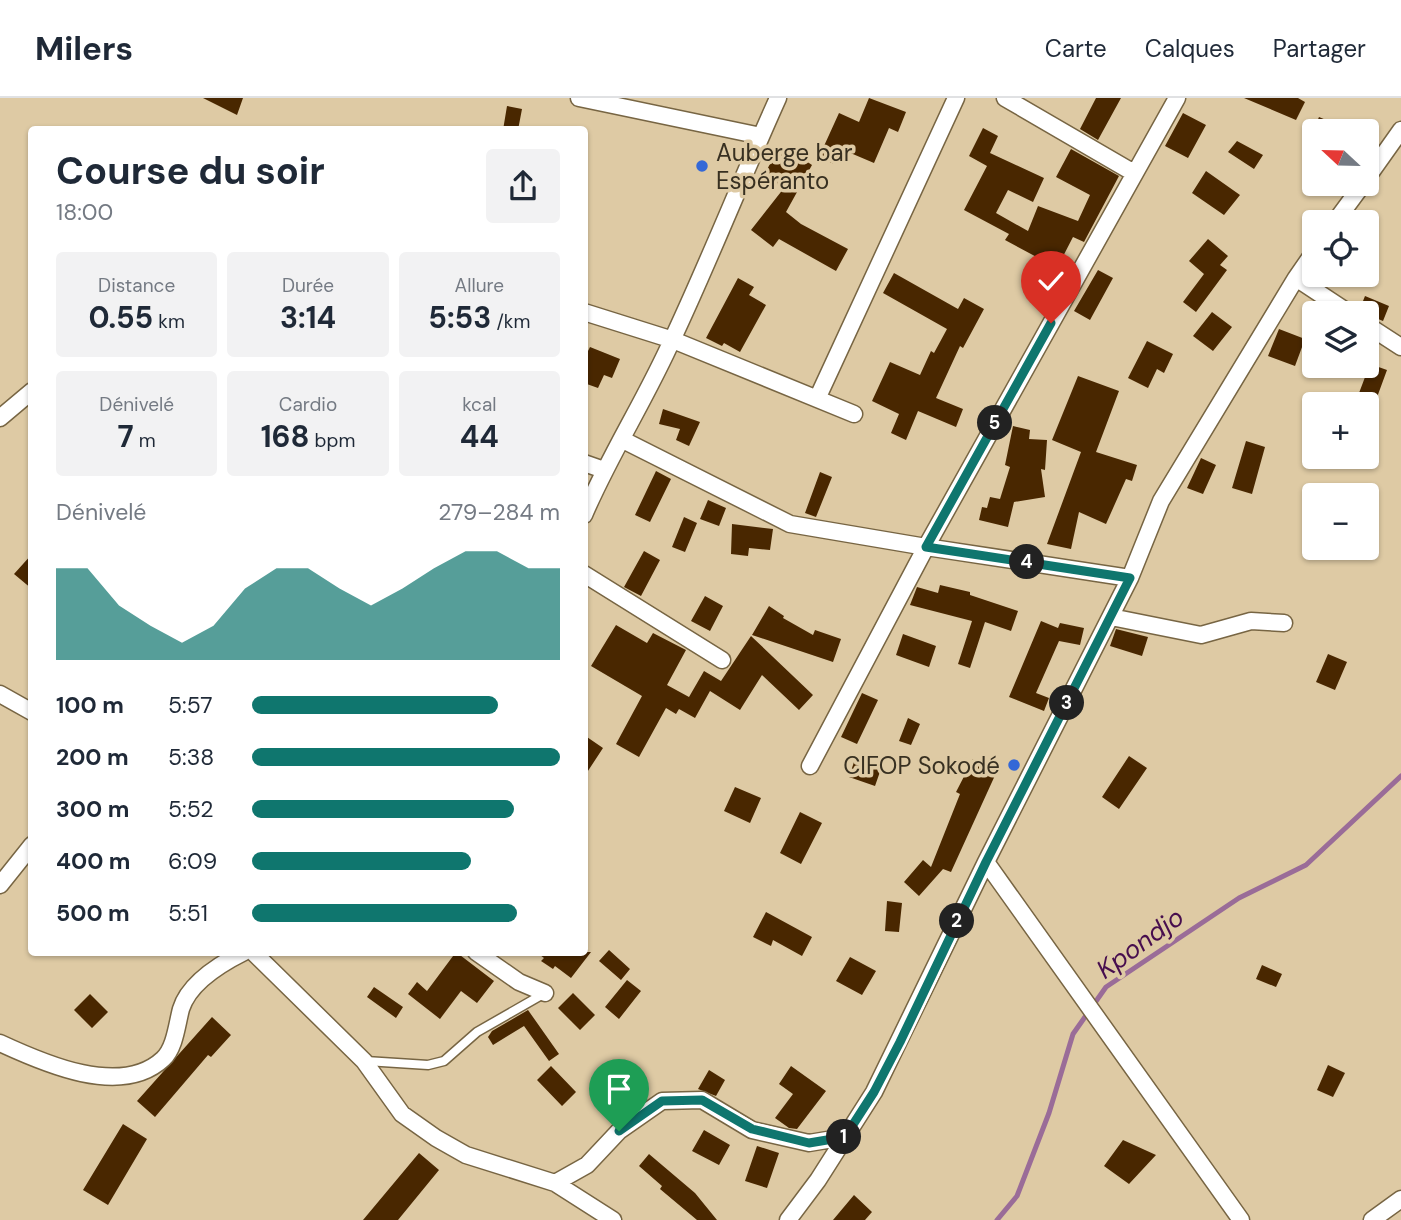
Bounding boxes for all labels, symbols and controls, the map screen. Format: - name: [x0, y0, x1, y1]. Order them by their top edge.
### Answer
- text: Milers: [35, 27, 133, 70]
- text: Carte: [1045, 33, 1107, 64]
- text: Calques: [1145, 33, 1235, 64]
- text: Partager: [1273, 33, 1366, 64]
- north arrow: [1302, 119, 1379, 196]
- map controls: [1302, 119, 1379, 560]
- place label: Auberge bar Espéranto: [716, 137, 853, 196]
- text: Course du soir: [56, 146, 325, 196]
- button: share: [486, 149, 560, 223]
- marker: Auberge bar Espéranto: [694, 158, 710, 174]
- text: 18:00: [56, 197, 113, 227]
- button: locate: [1302, 210, 1379, 287]
- pin: [1021, 251, 1081, 323]
- icon: check: [1032, 262, 1070, 300]
- text: Distance: [98, 273, 175, 298]
- text: Durée: [282, 273, 334, 298]
- text: Allure: [455, 273, 504, 298]
- text: 0.55: [88, 298, 153, 337]
- text: 3:14: [280, 298, 336, 337]
- text: 5:53: [428, 298, 491, 337]
- button: layers: [1302, 301, 1379, 378]
- text: km: [153, 309, 185, 334]
- text: /km: [491, 309, 530, 334]
- text: Dénivelé: [99, 392, 174, 417]
- text: Cardio: [279, 392, 337, 417]
- text: kcal: [462, 392, 496, 417]
- button: +: [1302, 392, 1379, 469]
- pin: 5: [978, 406, 1012, 440]
- text: 5: [989, 410, 1000, 435]
- text: 7: [118, 417, 134, 456]
- text: 168: [261, 417, 310, 456]
- text: 44: [460, 417, 499, 456]
- text: m: [134, 428, 156, 453]
- text: bpm: [310, 428, 355, 453]
- button: −: [1302, 483, 1379, 560]
- text: Dénivelé: [56, 497, 146, 527]
- text: 279–284 m: [438, 497, 560, 527]
- pin: 4: [1010, 545, 1044, 580]
- text: 4: [1020, 549, 1033, 574]
- pin: 3: [1050, 686, 1084, 720]
- text: 100 m: [56, 690, 124, 720]
- text: 5:57: [168, 690, 213, 720]
- text: 3: [1061, 690, 1072, 715]
- text: 200 m: [56, 742, 129, 772]
- text: 5:38: [168, 742, 214, 772]
- place label: CIFOP Sokodé: [843, 750, 1000, 781]
- marker: CIFOP Sokodé: [1006, 757, 1022, 773]
- text: 300 m: [56, 794, 129, 824]
- text: 5:52: [168, 794, 214, 824]
- text: 400 m: [56, 846, 130, 876]
- text: 6:09: [168, 846, 217, 876]
- text: 500 m: [56, 898, 130, 928]
- text: 5:51: [168, 898, 208, 928]
- water label: Kpondjo: [1090, 900, 1190, 986]
- pin: 2: [940, 904, 974, 938]
- text: 2: [951, 908, 962, 933]
- pin: [589, 1059, 649, 1131]
- icon: arrive: [600, 1070, 638, 1108]
- pin: 1: [826, 1119, 862, 1154]
- text: 1: [840, 1124, 847, 1149]

